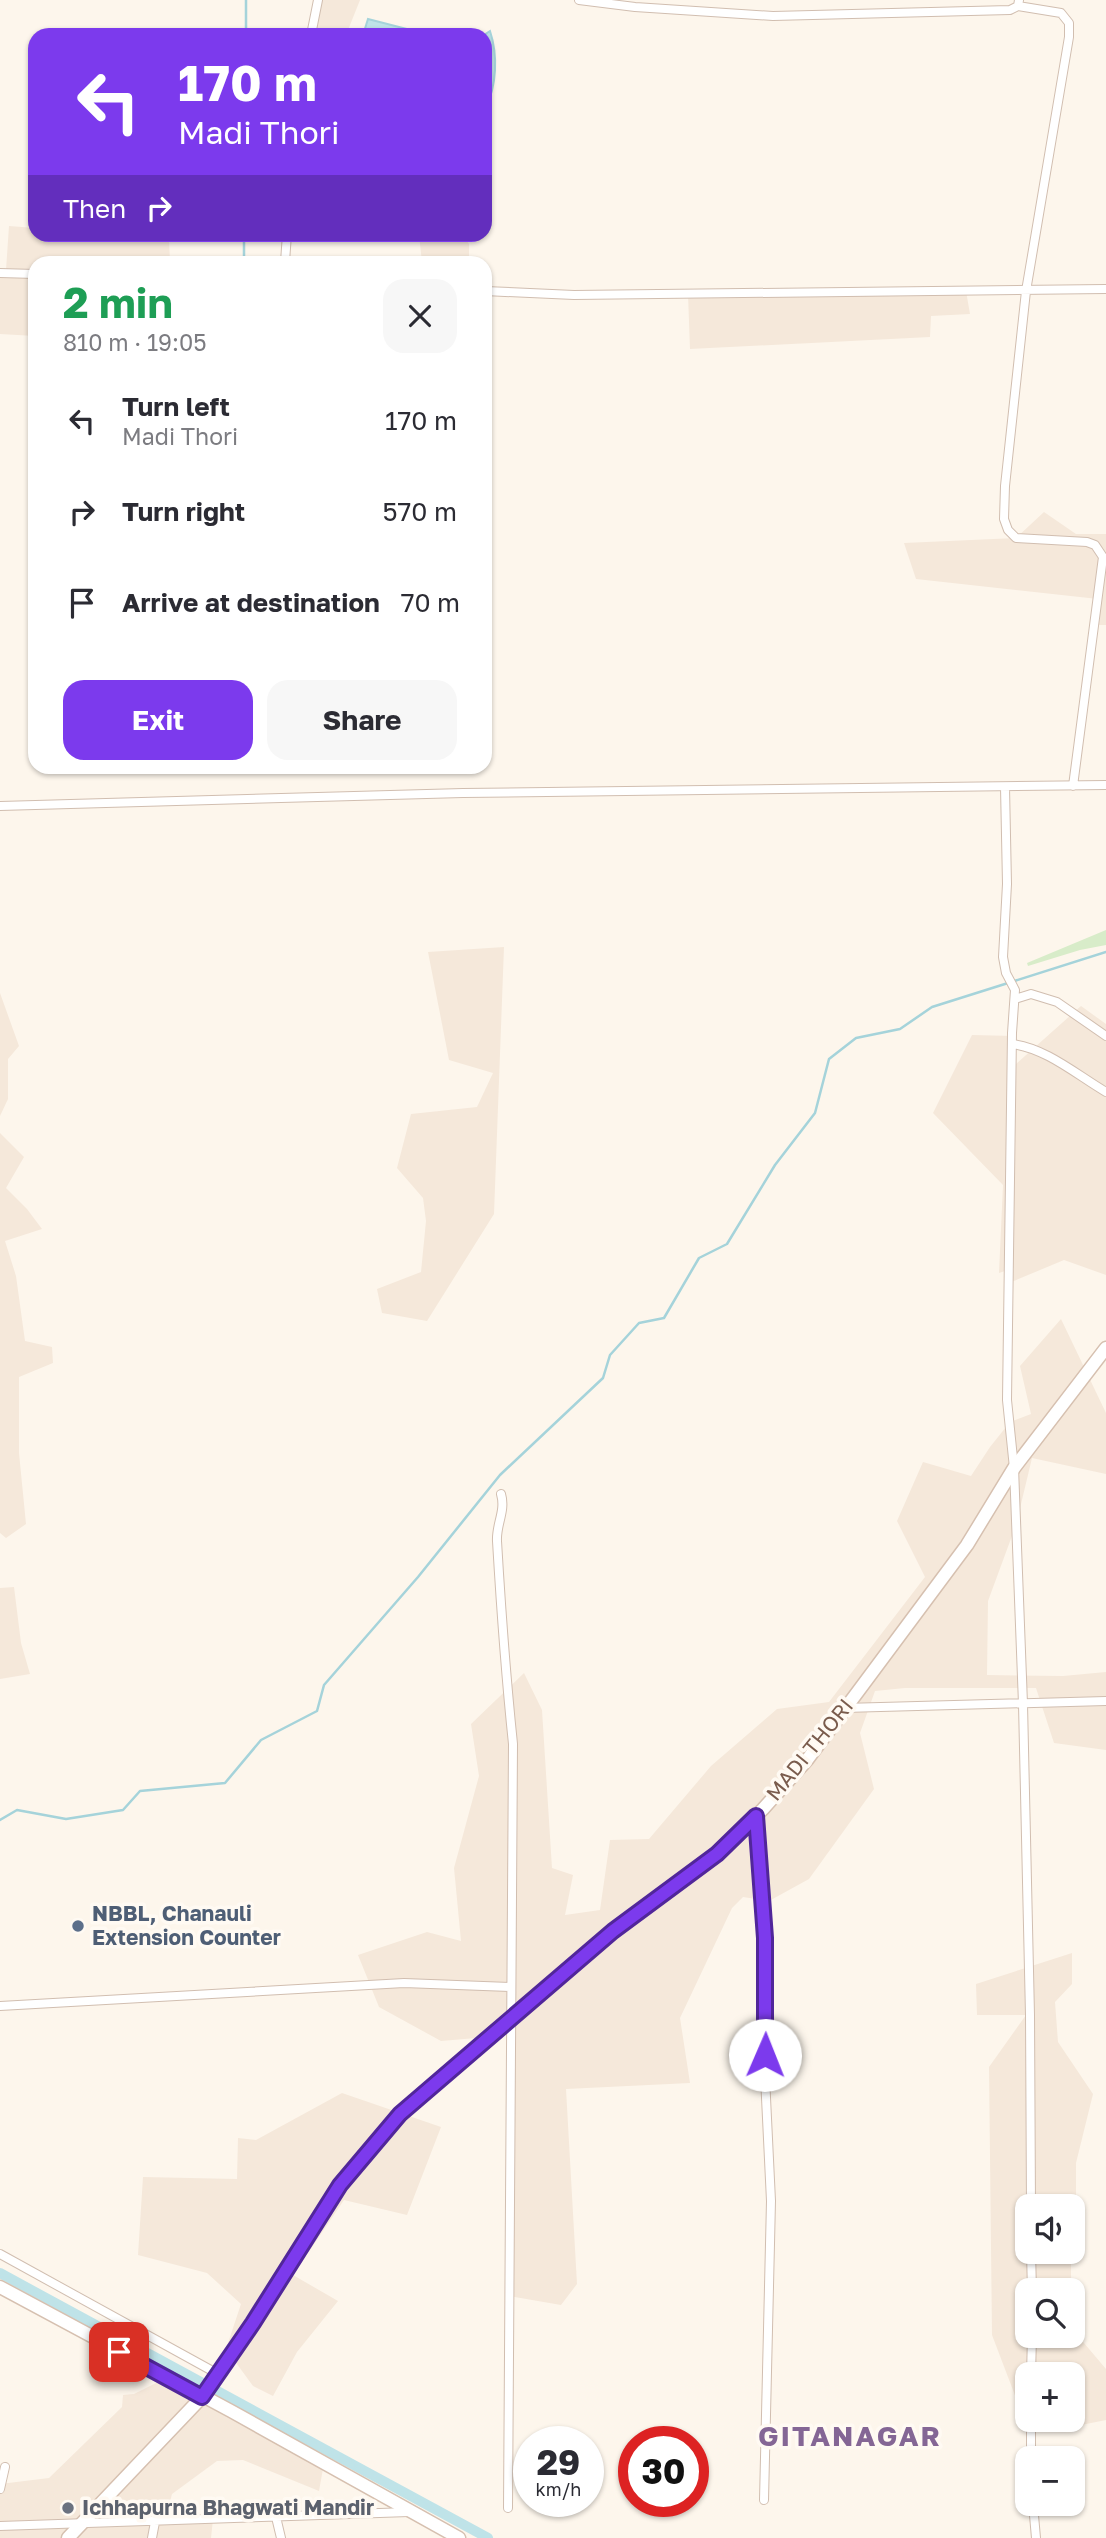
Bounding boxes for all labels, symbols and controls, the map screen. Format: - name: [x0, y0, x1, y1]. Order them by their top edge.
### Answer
- text: 170 m: [178, 53, 317, 112]
- icon: left: [63, 56, 154, 147]
- text: Madi Thori: [178, 113, 340, 151]
- icon: right: [140, 189, 178, 227]
- text: Then: [63, 193, 126, 224]
- text: 2 min: [63, 277, 173, 327]
- button: close: [383, 279, 457, 353]
- text: 810 m · 19:05: [63, 328, 207, 356]
- text: Turn left: [122, 391, 230, 422]
- icon: left: [63, 402, 101, 440]
- text: 170 m: [385, 405, 457, 436]
- text: Madi Thori: [122, 422, 238, 450]
- icon: right: [63, 493, 101, 531]
- text: Turn right: [122, 496, 245, 527]
- text: 570 m: [383, 496, 457, 527]
- icon: arrive: [63, 584, 101, 622]
- text: Arrive at destination: [122, 587, 380, 618]
- text: 70 m: [401, 587, 460, 618]
- button: Exit: [63, 680, 253, 760]
- button: Share: [267, 680, 457, 760]
- street label: MADI THORI: [760, 1693, 858, 1806]
- place label: NBBL, Chanauli Extension Counter: [92, 1900, 281, 1950]
- marker: NBBL, Chanauli Extension Counter: [70, 1918, 86, 1934]
- position arrow: [728, 2018, 802, 2092]
- map controls: [1015, 2194, 1085, 2516]
- button: sound: [1015, 2194, 1085, 2264]
- button: search: [1015, 2278, 1085, 2348]
- pin: [89, 2322, 149, 2382]
- icon: arrive: [100, 2333, 138, 2371]
- button: +: [1015, 2362, 1085, 2432]
- district label: GITANAGAR: [758, 2419, 942, 2452]
- speed limit sign: 30: [618, 2426, 709, 2517]
- text: 29: [537, 2441, 580, 2483]
- button: −: [1015, 2446, 1085, 2516]
- text: km/h: [536, 2478, 581, 2500]
- place label: Ichhapurna Bhagwati Mandir: [82, 2494, 374, 2520]
- marker: Ichhapurna Bhagwati Mandir: [60, 2500, 76, 2516]

